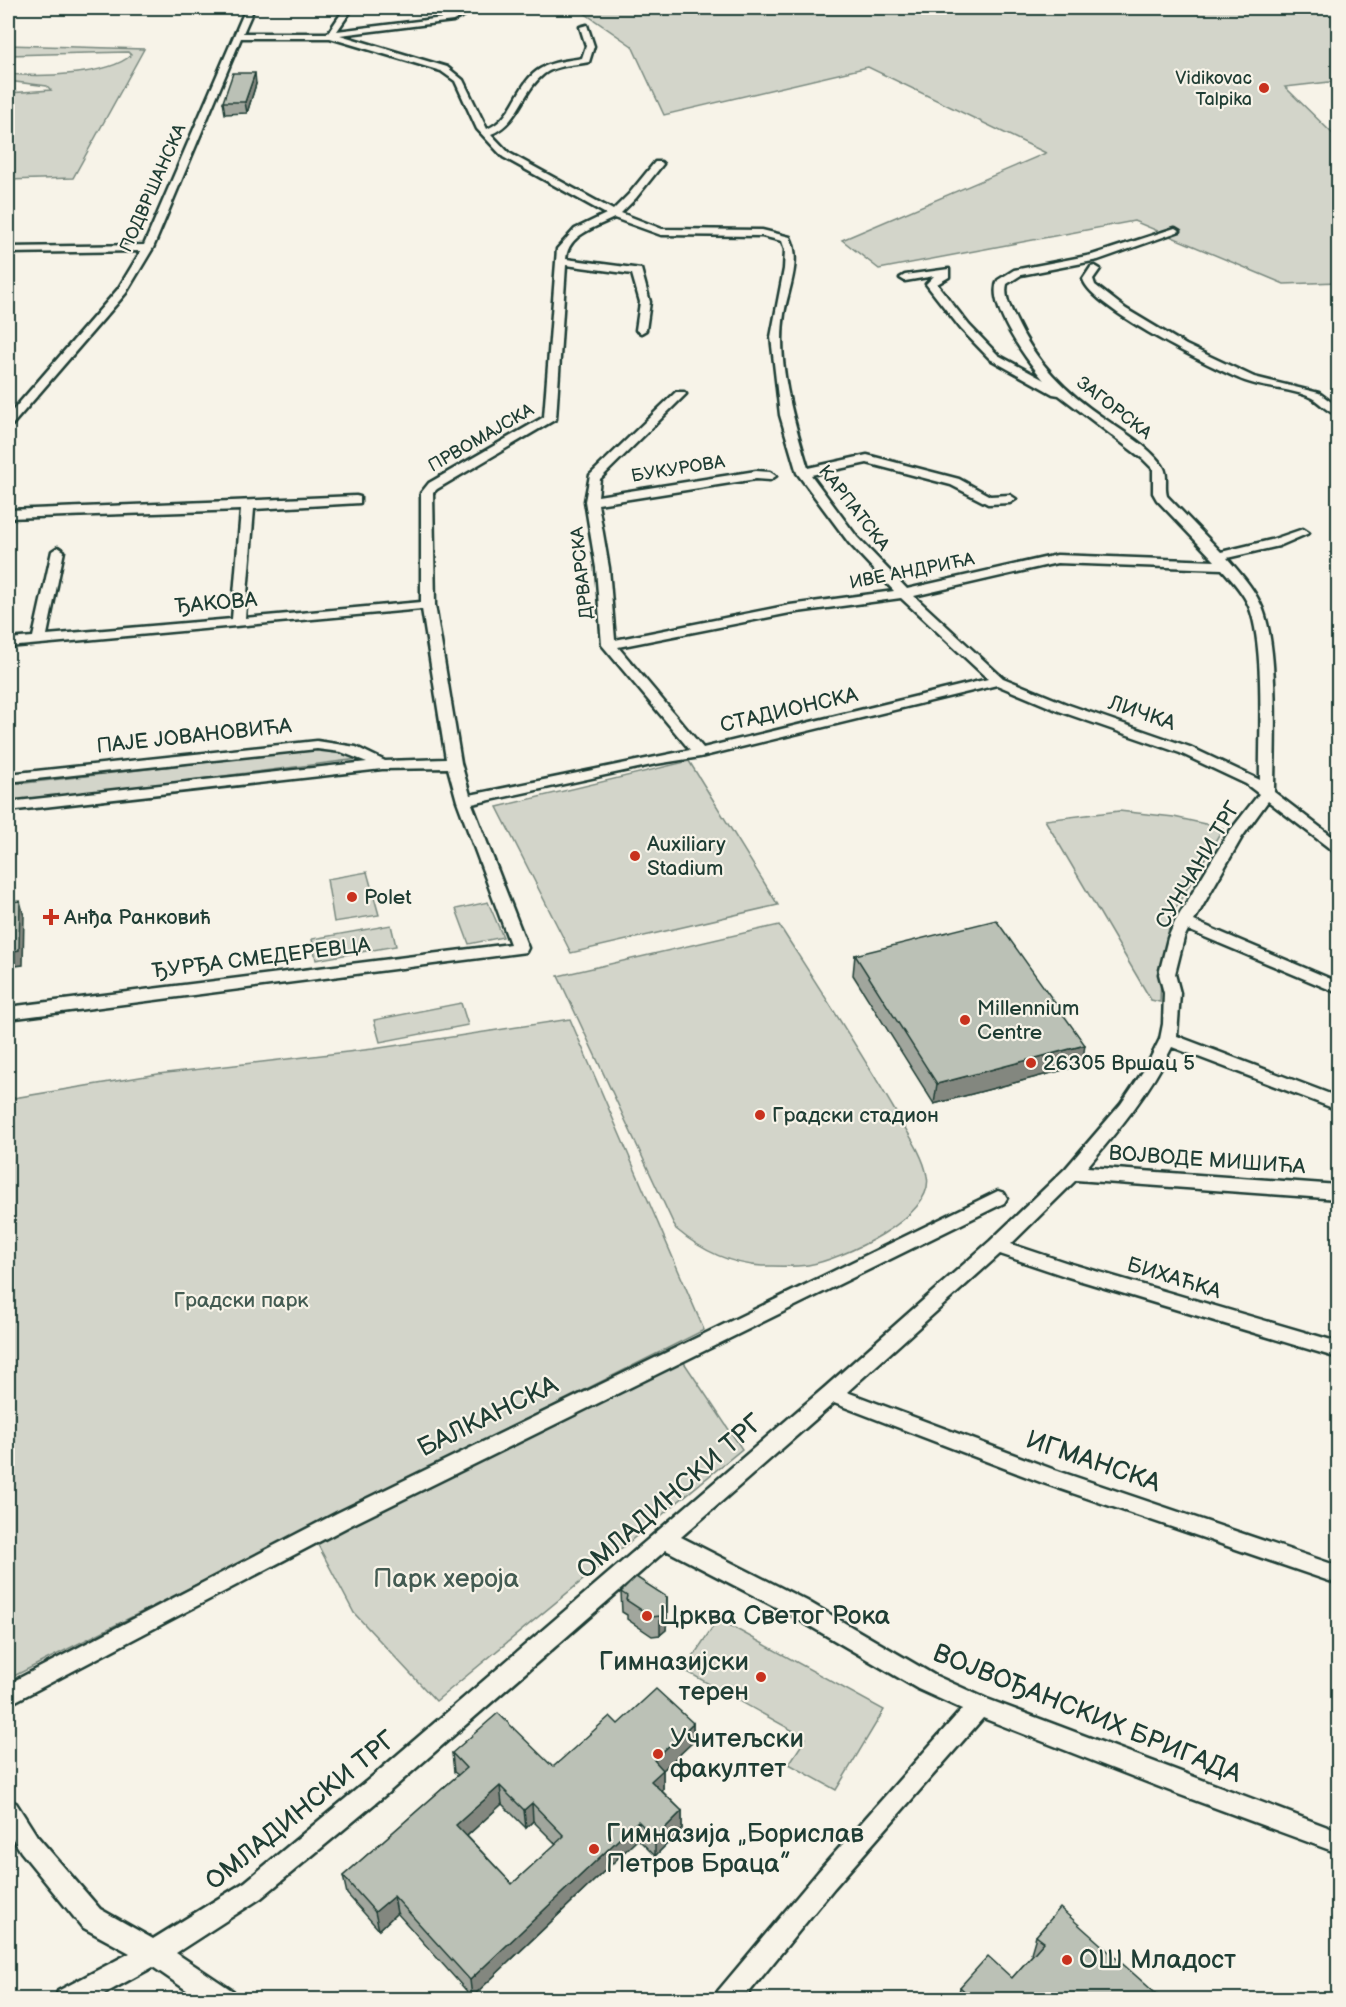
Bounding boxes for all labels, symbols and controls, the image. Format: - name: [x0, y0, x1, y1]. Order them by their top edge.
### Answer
- place label: Vidikovac Talpika: [1175, 68, 1252, 110]
- marker: Vidikovac Talpika: [1257, 81, 1271, 95]
- street label: ПОДВРШАНСКА: [115, 121, 191, 255]
- street label: ЗАГОРСКА: [1072, 372, 1156, 444]
- street label: ПРВОМАЈСКА: [424, 399, 538, 477]
- street label: БУКУРОВА: [630, 451, 726, 487]
- street label: КАРПАТСКА: [814, 461, 894, 555]
- street label: ДРВАРСКА: [567, 526, 597, 620]
- street label: ИВЕ АНДРИЋА: [848, 549, 976, 593]
- street label: ЂАКОВА: [174, 587, 259, 619]
- street label: СТАДИОНСКА: [718, 682, 861, 738]
- street label: ЛИЧКА: [1104, 690, 1179, 736]
- street label: ПАЈЕ ЈОВАНОВИЋА: [95, 713, 293, 759]
- street label: СУНЧАНИ ТРГ: [1150, 796, 1246, 933]
- place label: Auxiliary Stadium: [647, 832, 726, 881]
- marker: Auxiliary Stadium: [628, 849, 642, 863]
- place label: Polet: [364, 885, 412, 910]
- marker: Polet: [345, 890, 359, 904]
- place label: Анђа Ранковић: [63, 905, 211, 930]
- marker: Анђа Ранковић: [42, 908, 60, 926]
- street label: ЂУРЂА СМЕДЕРЕВЦА: [150, 932, 372, 984]
- place label: Millennium Centre: [977, 996, 1079, 1045]
- marker: Millennium Centre: [958, 1013, 972, 1027]
- place label: 26305 Вршац 5: [1043, 1051, 1195, 1076]
- marker: 26305 Вршац 5: [1024, 1056, 1038, 1070]
- place label: Градски стадион: [772, 1103, 939, 1128]
- marker: Градски стадион: [753, 1108, 767, 1122]
- street label: ВОЈВОДЕ МИШИЋА: [1108, 1141, 1307, 1179]
- street label: БИХАЋКА: [1124, 1252, 1224, 1304]
- park label: Градски парк: [173, 1288, 309, 1313]
- street label: БАЛКАНСКА: [413, 1370, 563, 1464]
- street label: ОМЛАДИНСКИ ТРГ: [571, 1408, 769, 1586]
- street label: ИГМАНСКА: [1022, 1424, 1165, 1500]
- park label: Парк хероја: [373, 1564, 519, 1595]
- place label: Црква Светог Рока: [659, 1601, 890, 1632]
- marker: Црква Светог Рока: [640, 1609, 654, 1623]
- street label: ВОЈВОЂАНСКИХ БРИГАДА: [928, 1638, 1246, 1790]
- place label: Гимназијски терен: [599, 1647, 749, 1708]
- marker: Гимназијски терен: [754, 1670, 768, 1684]
- place label: Учитељски факултет: [670, 1724, 804, 1785]
- street label: ОМЛАДИНСКИ ТРГ: [199, 1725, 403, 1897]
- marker: Учитељски факултет: [651, 1747, 665, 1761]
- place label: Гимназија „Борислав Петров Браца”: [606, 1819, 864, 1880]
- marker: Гимназија „Борислав Петров Браца”: [587, 1842, 601, 1856]
- place label: ОШ Младост: [1079, 1945, 1236, 1976]
- marker: ОШ Младост: [1060, 1953, 1074, 1967]

